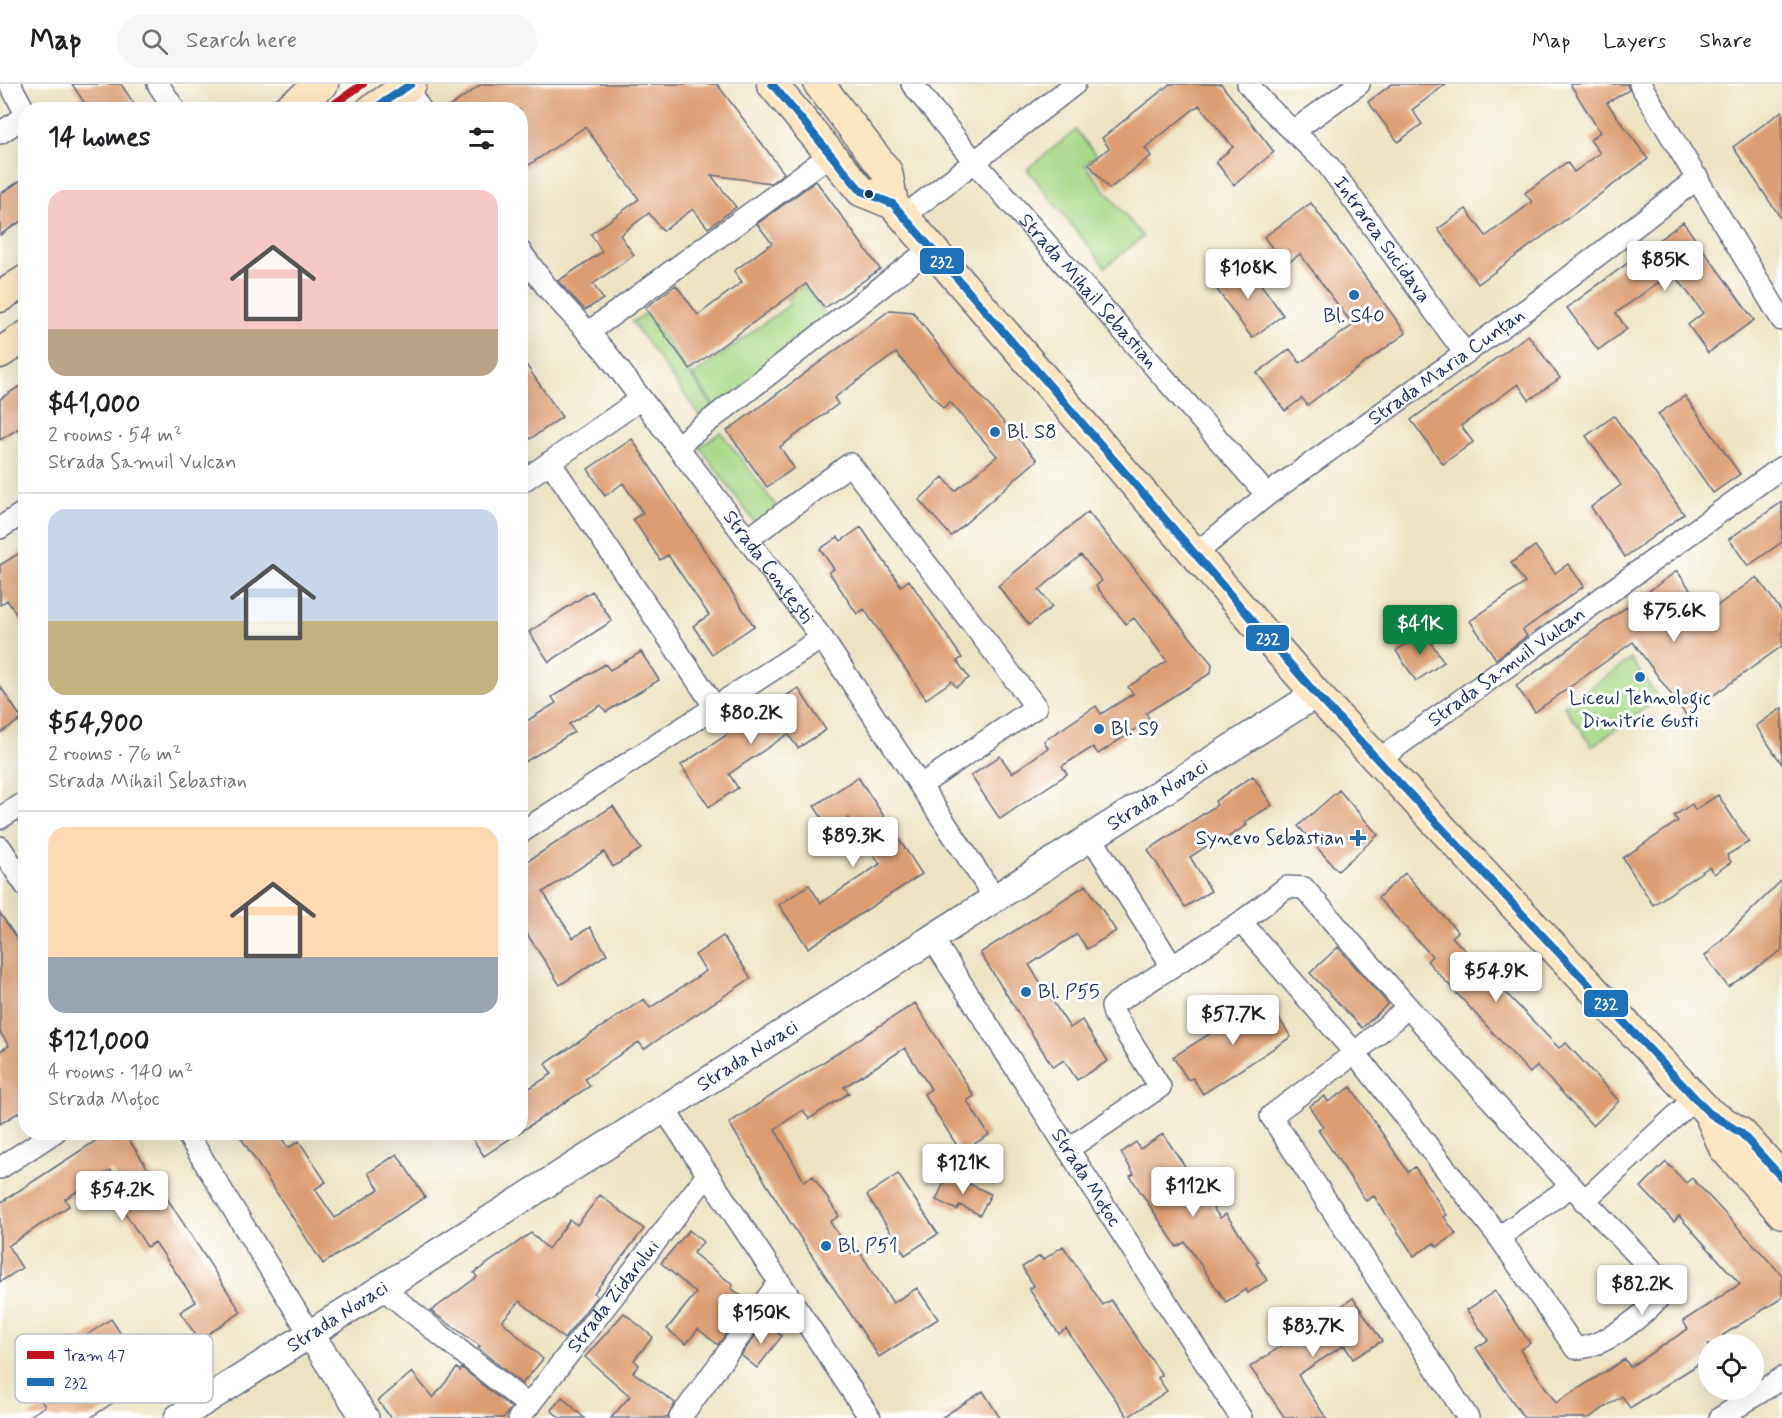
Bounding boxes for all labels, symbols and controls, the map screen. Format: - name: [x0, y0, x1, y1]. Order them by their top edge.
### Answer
- search box: [117, 14, 537, 68]
- text: Map: [30, 23, 81, 60]
- icon: search: [138, 25, 171, 58]
- text: Search here: [186, 27, 297, 55]
- text: Map: [1532, 27, 1570, 55]
- text: Layers: [1603, 27, 1666, 55]
- text: Share: [1699, 27, 1752, 55]
- text: 14 homes: [48, 121, 150, 155]
- icon: filters: [465, 122, 498, 155]
- street label: Intrarea Sucidava: [1327, 171, 1437, 308]
- unlabelled marker: [863, 188, 875, 200]
- street label: Strada Mihail Sebastian: [1012, 207, 1164, 375]
- icon: home: [219, 229, 327, 337]
- pin: $85K: [1629, 241, 1701, 292]
- line badge: 232: [919, 247, 965, 275]
- text: $85K: [1641, 247, 1689, 274]
- pin: $108K: [1206, 249, 1290, 300]
- text: 232: [930, 252, 955, 273]
- text: $108K: [1219, 255, 1277, 282]
- marker: Bl. S40: [1347, 288, 1361, 302]
- street label: Strada Maria Cunțan: [1363, 302, 1530, 432]
- place label: Bl. S40: [1323, 303, 1385, 330]
- text: $41,000: [48, 388, 140, 422]
- place label: Bl. S8: [1007, 419, 1056, 446]
- text: 2 rooms · 54 m²: [48, 422, 182, 449]
- marker: Bl. S8: [988, 425, 1002, 439]
- text: Strada Samuil Vulcan: [48, 449, 236, 476]
- street label: Strada Conțești: [716, 504, 820, 629]
- icon: home: [219, 548, 327, 656]
- pin: $75.6K: [1625, 592, 1723, 643]
- text: $75.6K: [1642, 598, 1706, 625]
- street label: Strada Samuil Vulcan: [1422, 601, 1591, 733]
- pin: $41K: [1384, 605, 1456, 656]
- text: $41K: [1397, 611, 1443, 638]
- line badge: 232: [1245, 624, 1290, 652]
- text: 232: [1256, 629, 1281, 650]
- marker: Liceul Tehnologic Dimitrie Gusti: [1633, 670, 1647, 684]
- place label: Liceul Tehnologic Dimitrie Gusti: [1569, 685, 1711, 735]
- pin: $80.2K: [702, 694, 800, 745]
- text: $80.2K: [720, 700, 782, 727]
- text: $54,900: [48, 707, 143, 741]
- place label: Bl. S9: [1111, 716, 1159, 743]
- marker: Bl. S9: [1092, 722, 1106, 736]
- text: 2 rooms · 76 m²: [48, 741, 181, 768]
- street label: Strada Novaci: [1102, 752, 1214, 837]
- text: Strada Mihail Sebastian: [48, 768, 247, 795]
- pin: $89.3K: [804, 817, 902, 868]
- text: $89.3K: [822, 823, 884, 850]
- place label: Synevo Sebastian: [1196, 825, 1344, 852]
- marker: Synevo Sebastian: [1349, 829, 1367, 847]
- icon: home: [219, 866, 327, 974]
- pin: $54.9K: [1447, 952, 1545, 1003]
- text: $54.9K: [1464, 958, 1528, 985]
- place label: Bl. P55: [1038, 979, 1100, 1006]
- marker: Bl. P55: [1019, 985, 1033, 999]
- line badge: 232: [1583, 989, 1629, 1018]
- text: 232: [1594, 994, 1619, 1015]
- pin: $57.7K: [1184, 995, 1282, 1046]
- text: $57.7K: [1201, 1001, 1265, 1028]
- street label: Strada Novaci: [691, 1013, 804, 1098]
- text: $121,000: [48, 1025, 149, 1059]
- text: 4 rooms · 140 m²: [48, 1059, 193, 1086]
- text: Strada Moțoc: [48, 1086, 160, 1113]
- street label: Strada Moțoc: [1045, 1123, 1128, 1232]
- pin: $121K: [921, 1144, 1005, 1195]
- text: $121K: [936, 1150, 990, 1177]
- pin: $112K: [1151, 1167, 1235, 1218]
- pin: $54.2K: [73, 1171, 171, 1222]
- text: $112K: [1165, 1173, 1221, 1200]
- text: $54.2K: [90, 1177, 154, 1204]
- place label: Bl. P51: [838, 1233, 898, 1260]
- street label: Strada Zidarului: [561, 1234, 666, 1359]
- marker: Bl. P51: [819, 1239, 833, 1253]
- pin: $82.2K: [1593, 1265, 1691, 1316]
- text: $82.2K: [1611, 1271, 1673, 1298]
- street label: Strada Novaci: [281, 1274, 394, 1359]
- pin: $150K: [719, 1294, 803, 1345]
- text: $150K: [732, 1300, 790, 1327]
- pin: $83.7K: [1264, 1307, 1362, 1358]
- text: $83.7K: [1282, 1313, 1344, 1340]
- legend: [15, 1334, 213, 1403]
- map controls: [1698, 1334, 1764, 1400]
- button: locate: [1698, 1334, 1764, 1400]
- text: Tram 47: [64, 1346, 125, 1367]
- text: 232: [64, 1373, 89, 1394]

